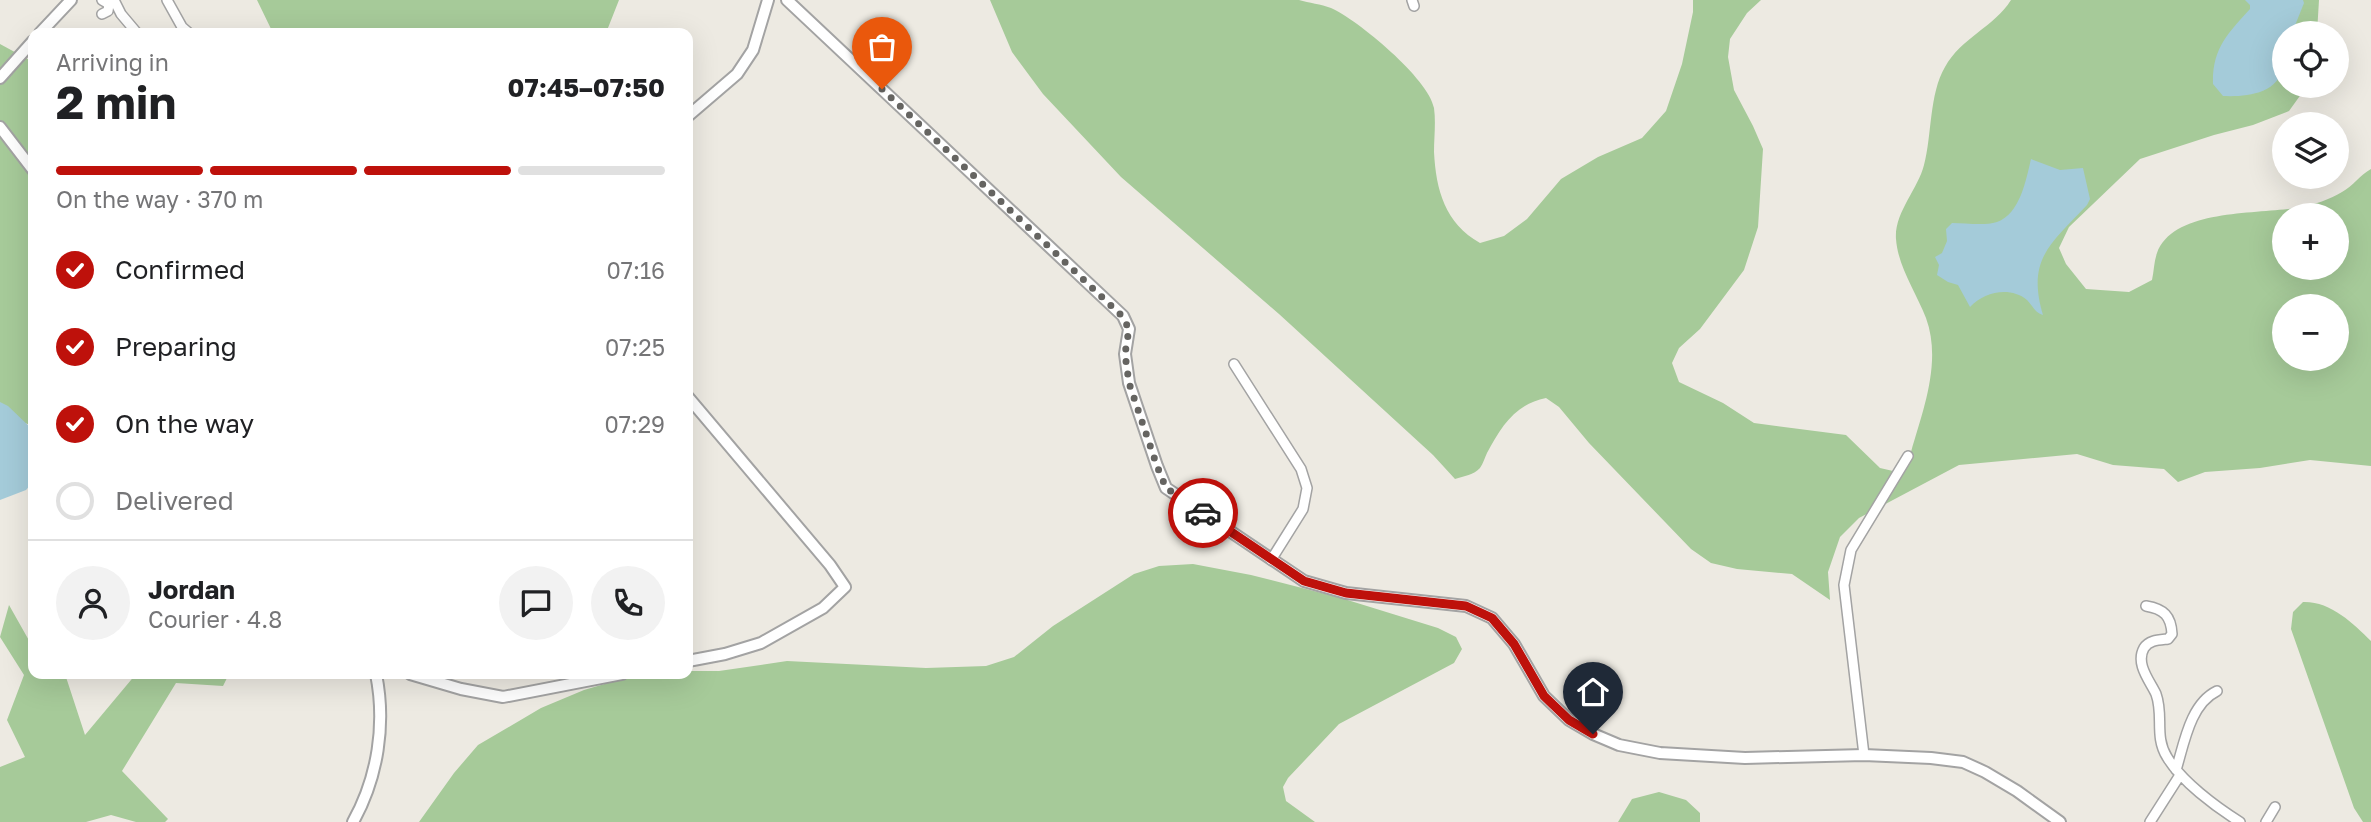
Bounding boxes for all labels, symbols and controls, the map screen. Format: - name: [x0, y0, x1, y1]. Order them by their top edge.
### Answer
- pin: [852, 17, 912, 89]
- map controls: [2272, 21, 2349, 371]
- button: locate: [2272, 21, 2349, 98]
- icon: bag: [863, 28, 901, 66]
- text: Arriving in: [56, 48, 169, 76]
- text: 07:45–07:50: [508, 72, 665, 103]
- text: 2 min: [56, 74, 176, 129]
- button: layers: [2272, 112, 2349, 189]
- text: On the way · 370 m: [56, 185, 263, 213]
- button: +: [2272, 203, 2349, 280]
- icon: check: [56, 251, 94, 289]
- text: Confirmed: [115, 254, 245, 285]
- text: 07:16: [607, 256, 665, 284]
- button: −: [2272, 294, 2349, 371]
- icon: check: [56, 328, 94, 366]
- text: Preparing: [115, 331, 237, 362]
- text: 07:25: [605, 333, 665, 361]
- icon: check: [56, 405, 94, 443]
- text: On the way: [115, 408, 254, 439]
- text: 07:29: [604, 410, 665, 438]
- courier: [1168, 478, 1238, 548]
- text: Delivered: [115, 485, 234, 516]
- icon: car: [1184, 494, 1222, 532]
- button: person: [56, 566, 130, 640]
- button: chat: [499, 566, 573, 640]
- button: phone: [591, 566, 665, 640]
- text: Jordan: [148, 574, 235, 605]
- text: Courier · 4.8: [148, 605, 282, 633]
- pin: [1563, 662, 1623, 734]
- icon: home: [1574, 673, 1612, 711]

